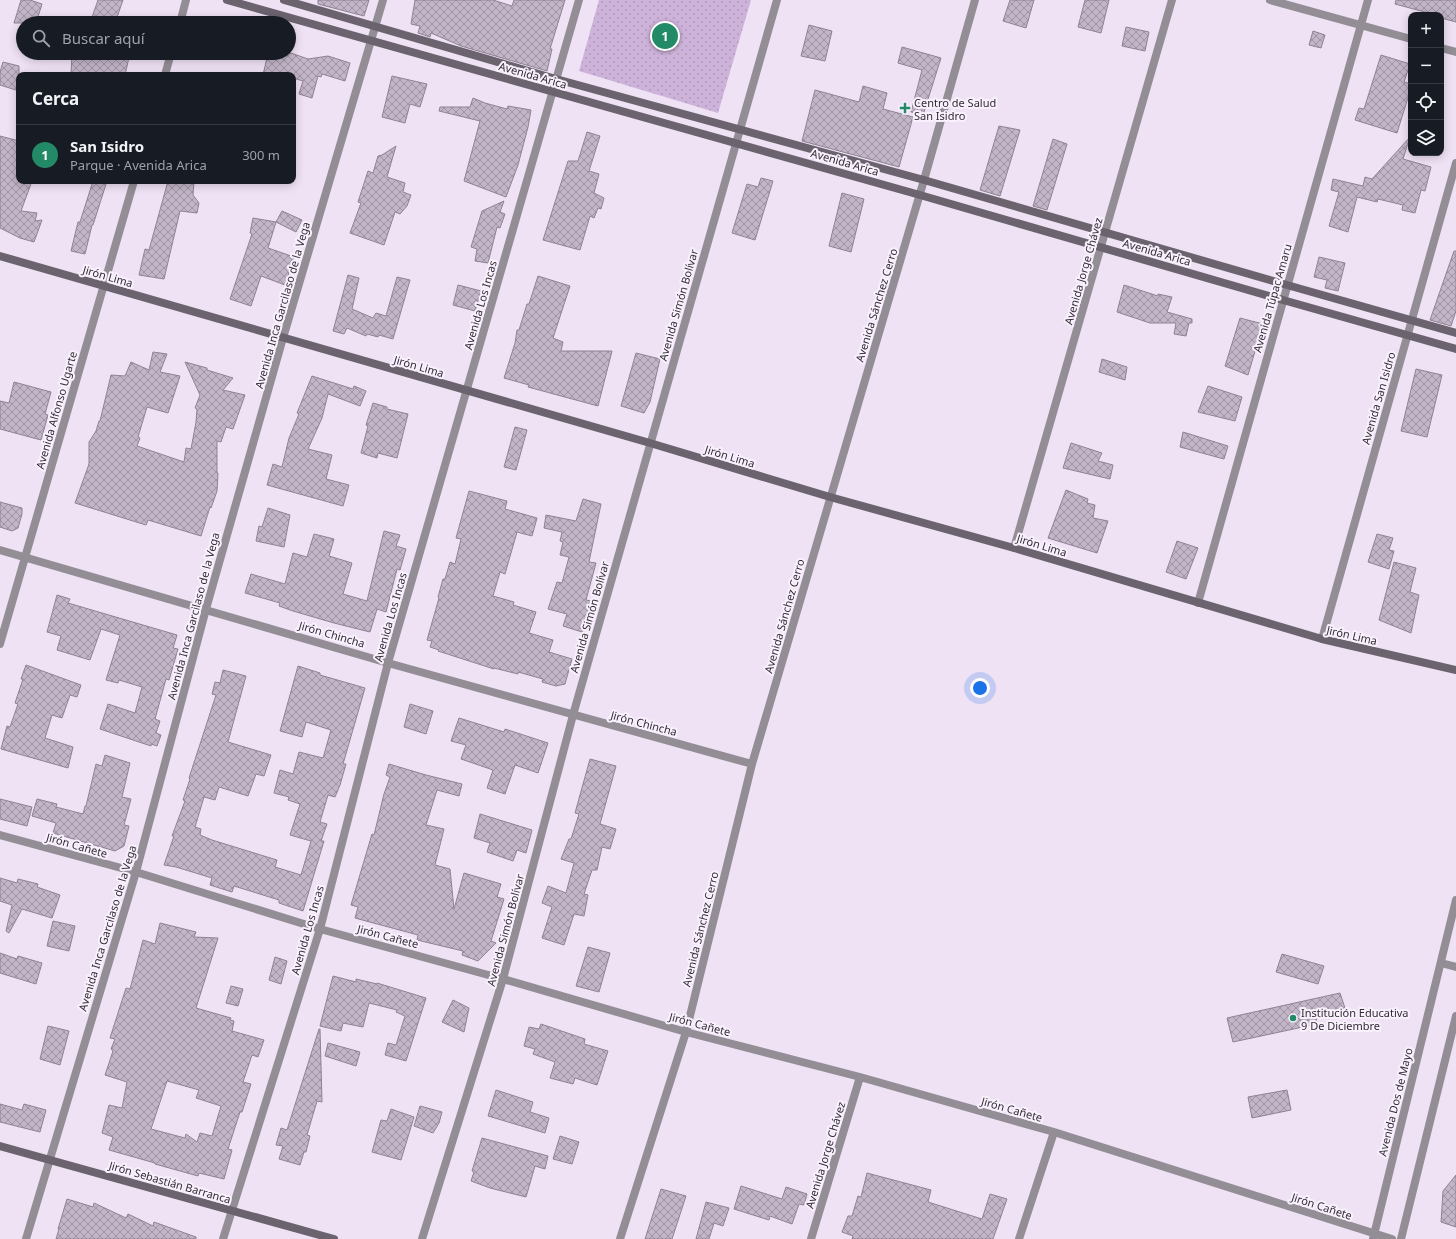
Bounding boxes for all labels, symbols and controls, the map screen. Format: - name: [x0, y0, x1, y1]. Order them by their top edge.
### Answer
- map controls: [1408, 12, 1444, 156]
- button: +: [1408, 12, 1444, 48]
- search box: [16, 16, 296, 60]
- pin: 1: [652, 21, 678, 51]
- icon: search: [30, 27, 52, 49]
- text: Buscar aquí: [62, 28, 145, 48]
- button: −: [1408, 48, 1444, 84]
- street label: Avenida Arica: [497, 58, 569, 92]
- button: locate: [1408, 84, 1444, 120]
- text: Cerca: [32, 87, 79, 110]
- place label: Centro de Salud San Isidro: [914, 95, 996, 123]
- marker: Centro de Salud San Isidro: [899, 102, 911, 114]
- button: layers: [1408, 120, 1444, 156]
- text: San Isidro: [70, 136, 144, 156]
- street label: Avenida Arica: [809, 145, 881, 179]
- text: 1: [41, 146, 49, 164]
- text: 300 m: [242, 146, 280, 164]
- text: Parque · Avenida Arica: [70, 156, 207, 174]
- street label: Avenida Jorge Chávez: [1060, 216, 1106, 326]
- street label: Avenida Inca Garcilaso de la Vega: [251, 220, 313, 390]
- street label: Avenida Arica: [1121, 235, 1193, 269]
- street label: Avenida Túpac Amaru: [1249, 242, 1295, 354]
- street label: Avenida Sánchez Cerro: [852, 246, 901, 364]
- street label: Avenida Simón Bolívar: [655, 247, 701, 363]
- street label: Avenida Los Incas: [460, 259, 500, 351]
- street label: Jirón Lima: [80, 261, 135, 290]
- street label: Avenida Alfonso Ugarte: [32, 349, 80, 471]
- street label: Avenida San Isidro: [1358, 350, 1398, 446]
- street label: Jirón Lima: [391, 351, 446, 380]
- street label: Jirón Lima: [702, 441, 757, 471]
- street label: Jirón Lima: [1014, 530, 1069, 560]
- street label: Avenida Inca Garcilaso de la Vega: [163, 531, 223, 701]
- street label: Avenida Sánchez Cerro: [761, 557, 808, 675]
- street label: Avenida Simón Bolívar: [566, 559, 612, 675]
- street label: Avenida Los Incas: [370, 571, 410, 663]
- street label: Jirón Chincha: [296, 617, 367, 651]
- street label: Jirón Lima: [1324, 622, 1379, 648]
- your location: [970, 678, 990, 698]
- street label: Jirón Chincha: [608, 707, 679, 739]
- street label: Jirón Cañete: [44, 829, 109, 861]
- street label: Avenida Inca Garcilaso de la Vega: [75, 843, 139, 1013]
- street label: Avenida Sánchez Cerro: [678, 870, 722, 988]
- street label: Avenida Simón Bolívar: [483, 872, 527, 988]
- street label: Avenida Los Incas: [287, 884, 327, 976]
- street label: Jirón Cañete: [355, 920, 420, 951]
- place label: Institución Educativa 9 De Diciembre: [1301, 1005, 1409, 1033]
- street label: Jirón Cañete: [667, 1008, 732, 1039]
- marker: Institución Educativa 9 De Diciembre: [1288, 1013, 1298, 1023]
- street label: Avenida Dos de Mayo: [1374, 1046, 1416, 1158]
- street label: Jirón Cañete: [979, 1093, 1044, 1125]
- street label: Avenida Jorge Chávez: [802, 1100, 848, 1210]
- street label: Jirón Sebastián Barranca: [106, 1157, 233, 1207]
- street label: Jirón Cañete: [1289, 1189, 1354, 1223]

